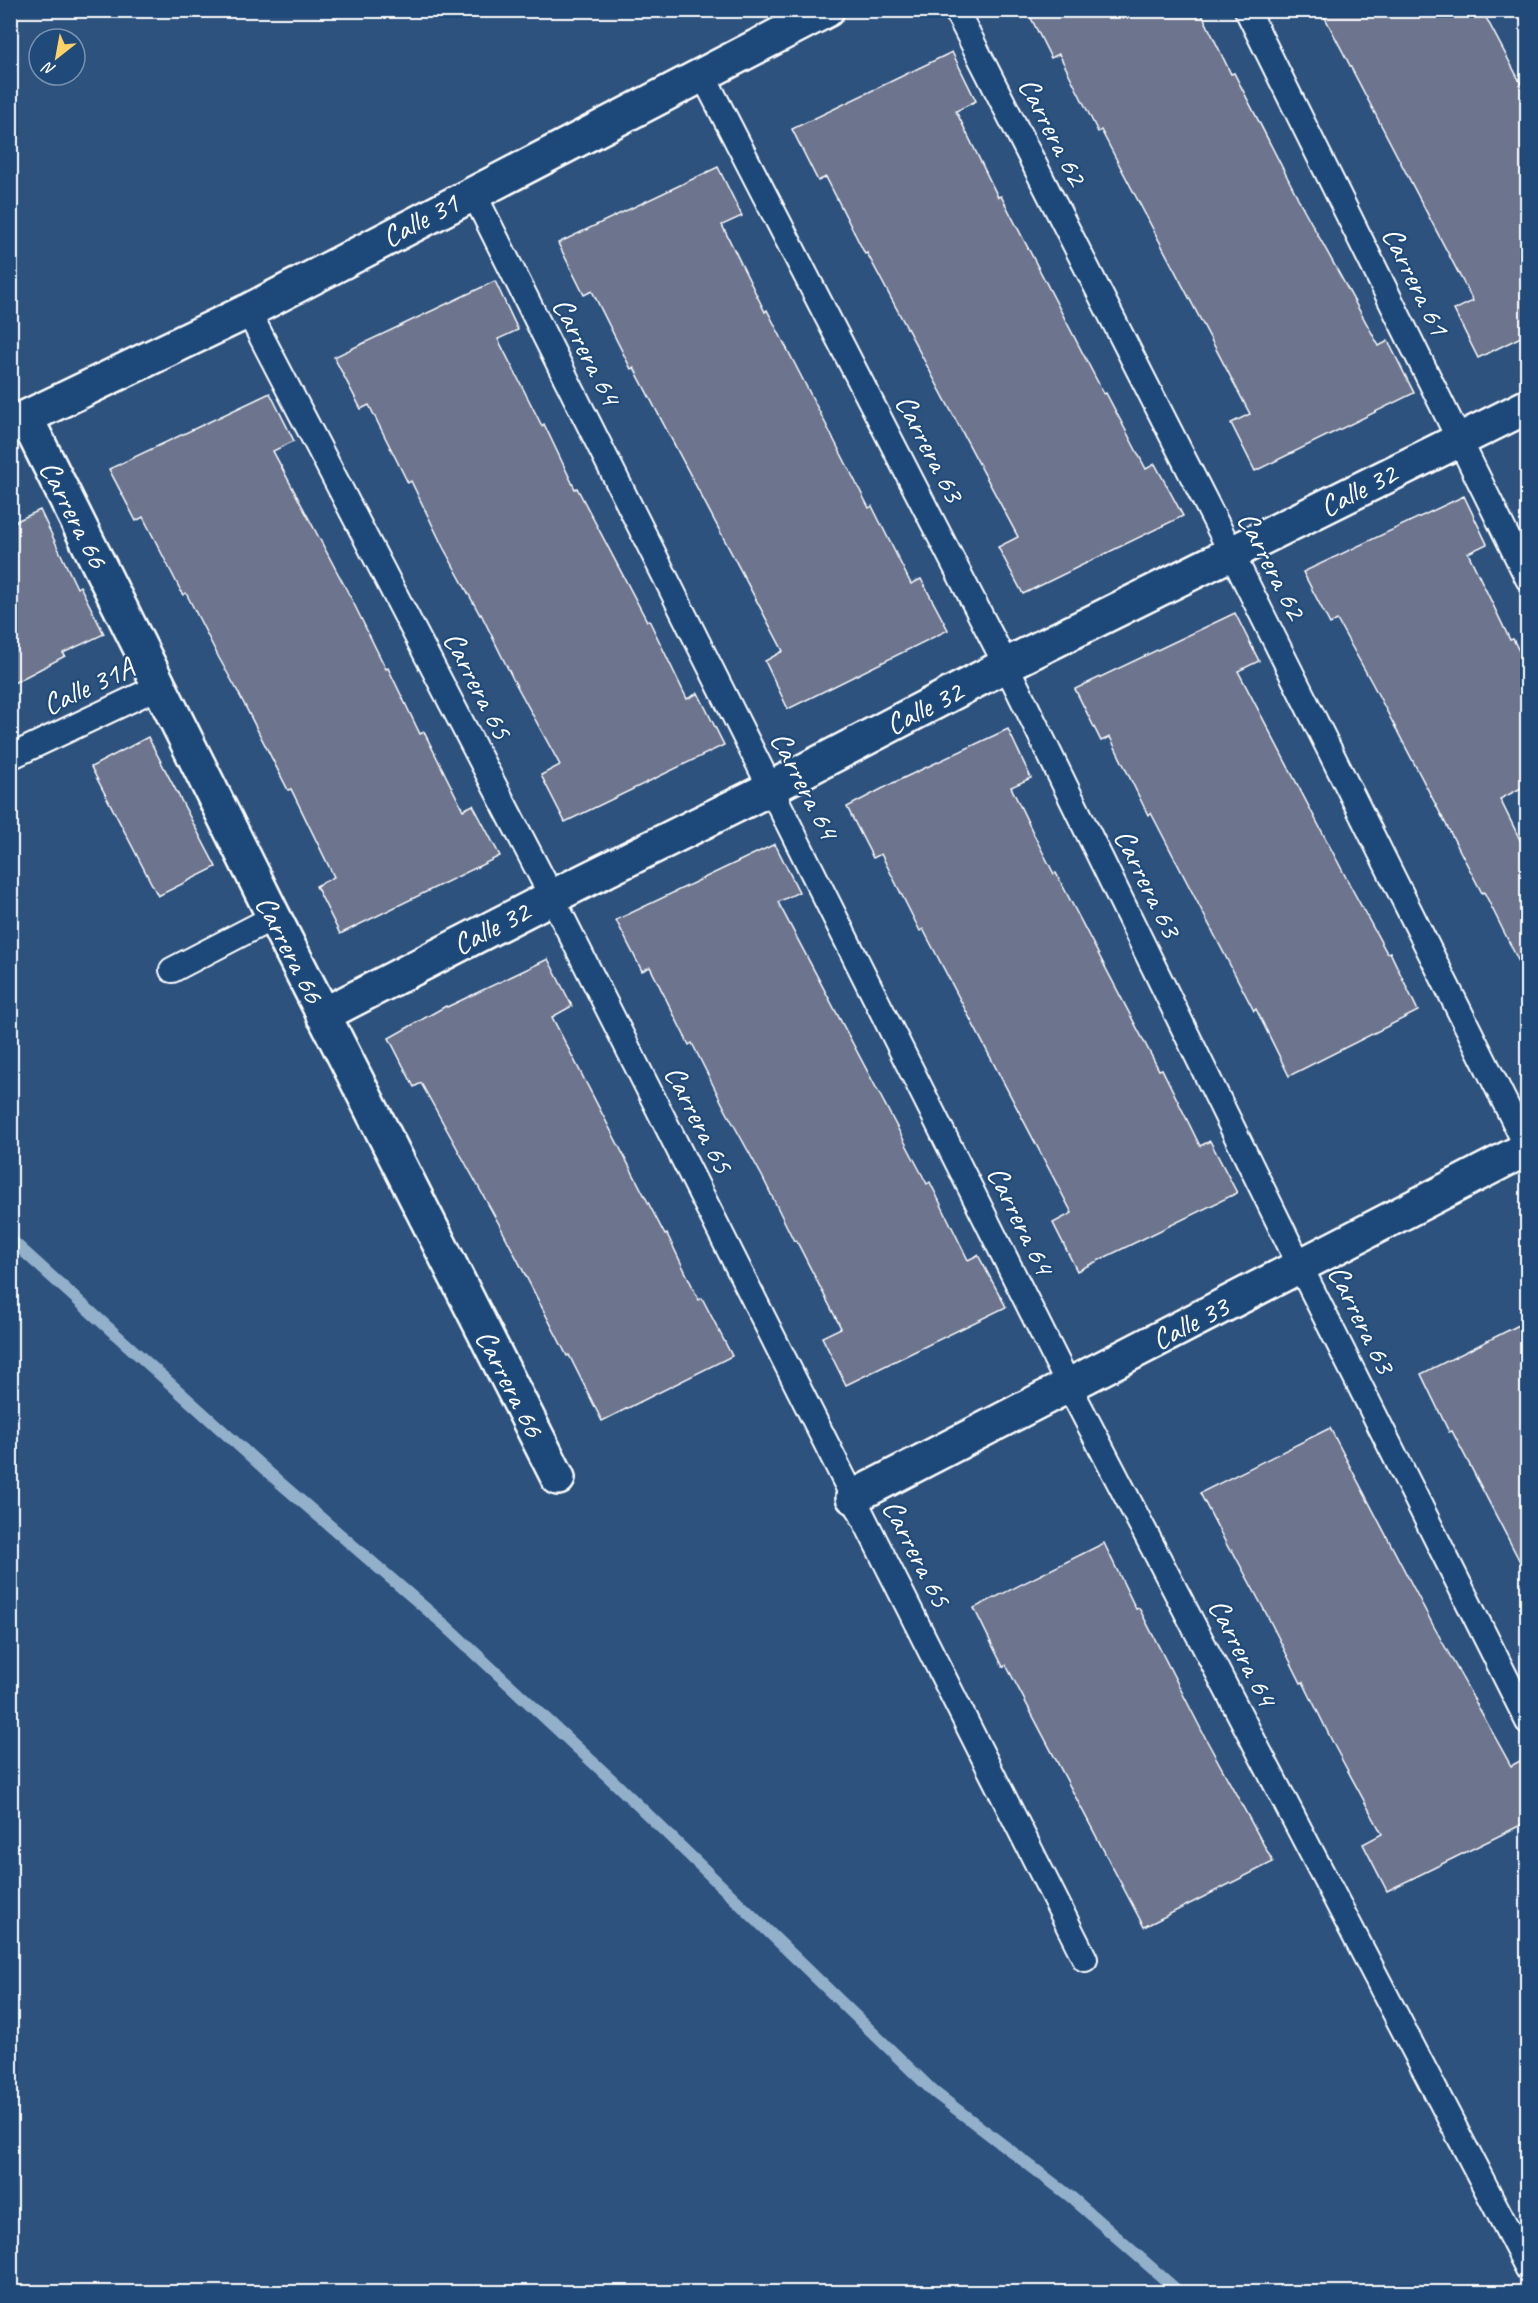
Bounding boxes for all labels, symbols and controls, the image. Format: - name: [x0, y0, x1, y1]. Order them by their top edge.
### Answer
- north arrow: [27, 27, 87, 87]
- text: N: [38, 56, 59, 80]
- street label: Carrera 62: [1010, 71, 1097, 194]
- street label: Calle 31: [375, 183, 466, 256]
- street label: Carrera 61: [1374, 221, 1459, 343]
- street label: Carrera 64: [544, 291, 631, 414]
- street label: Carrera 63: [887, 388, 974, 511]
- street label: Calle 32: [1313, 453, 1405, 525]
- street label: Carrera 66: [31, 454, 118, 576]
- street label: Carrera 62: [1229, 505, 1316, 628]
- street label: Carrera 65: [435, 625, 522, 747]
- street label: Calle 31A: [36, 648, 142, 724]
- street label: Calle 32: [879, 671, 971, 743]
- street label: Carrera 64: [762, 725, 849, 848]
- street label: Carrera 63: [1106, 823, 1192, 946]
- street label: Carrera 66: [247, 889, 334, 1011]
- street label: Calle 32: [446, 891, 538, 963]
- street label: Carrera 65: [656, 1059, 743, 1181]
- street label: Carrera 64: [979, 1160, 1065, 1283]
- street label: Carrera 63: [1320, 1259, 1406, 1382]
- street label: Calle 33: [1145, 1286, 1237, 1358]
- street label: Carrera 66: [467, 1323, 554, 1445]
- street label: Carrera 65: [874, 1493, 961, 1615]
- street label: Carrera 64: [1200, 1592, 1287, 1715]

